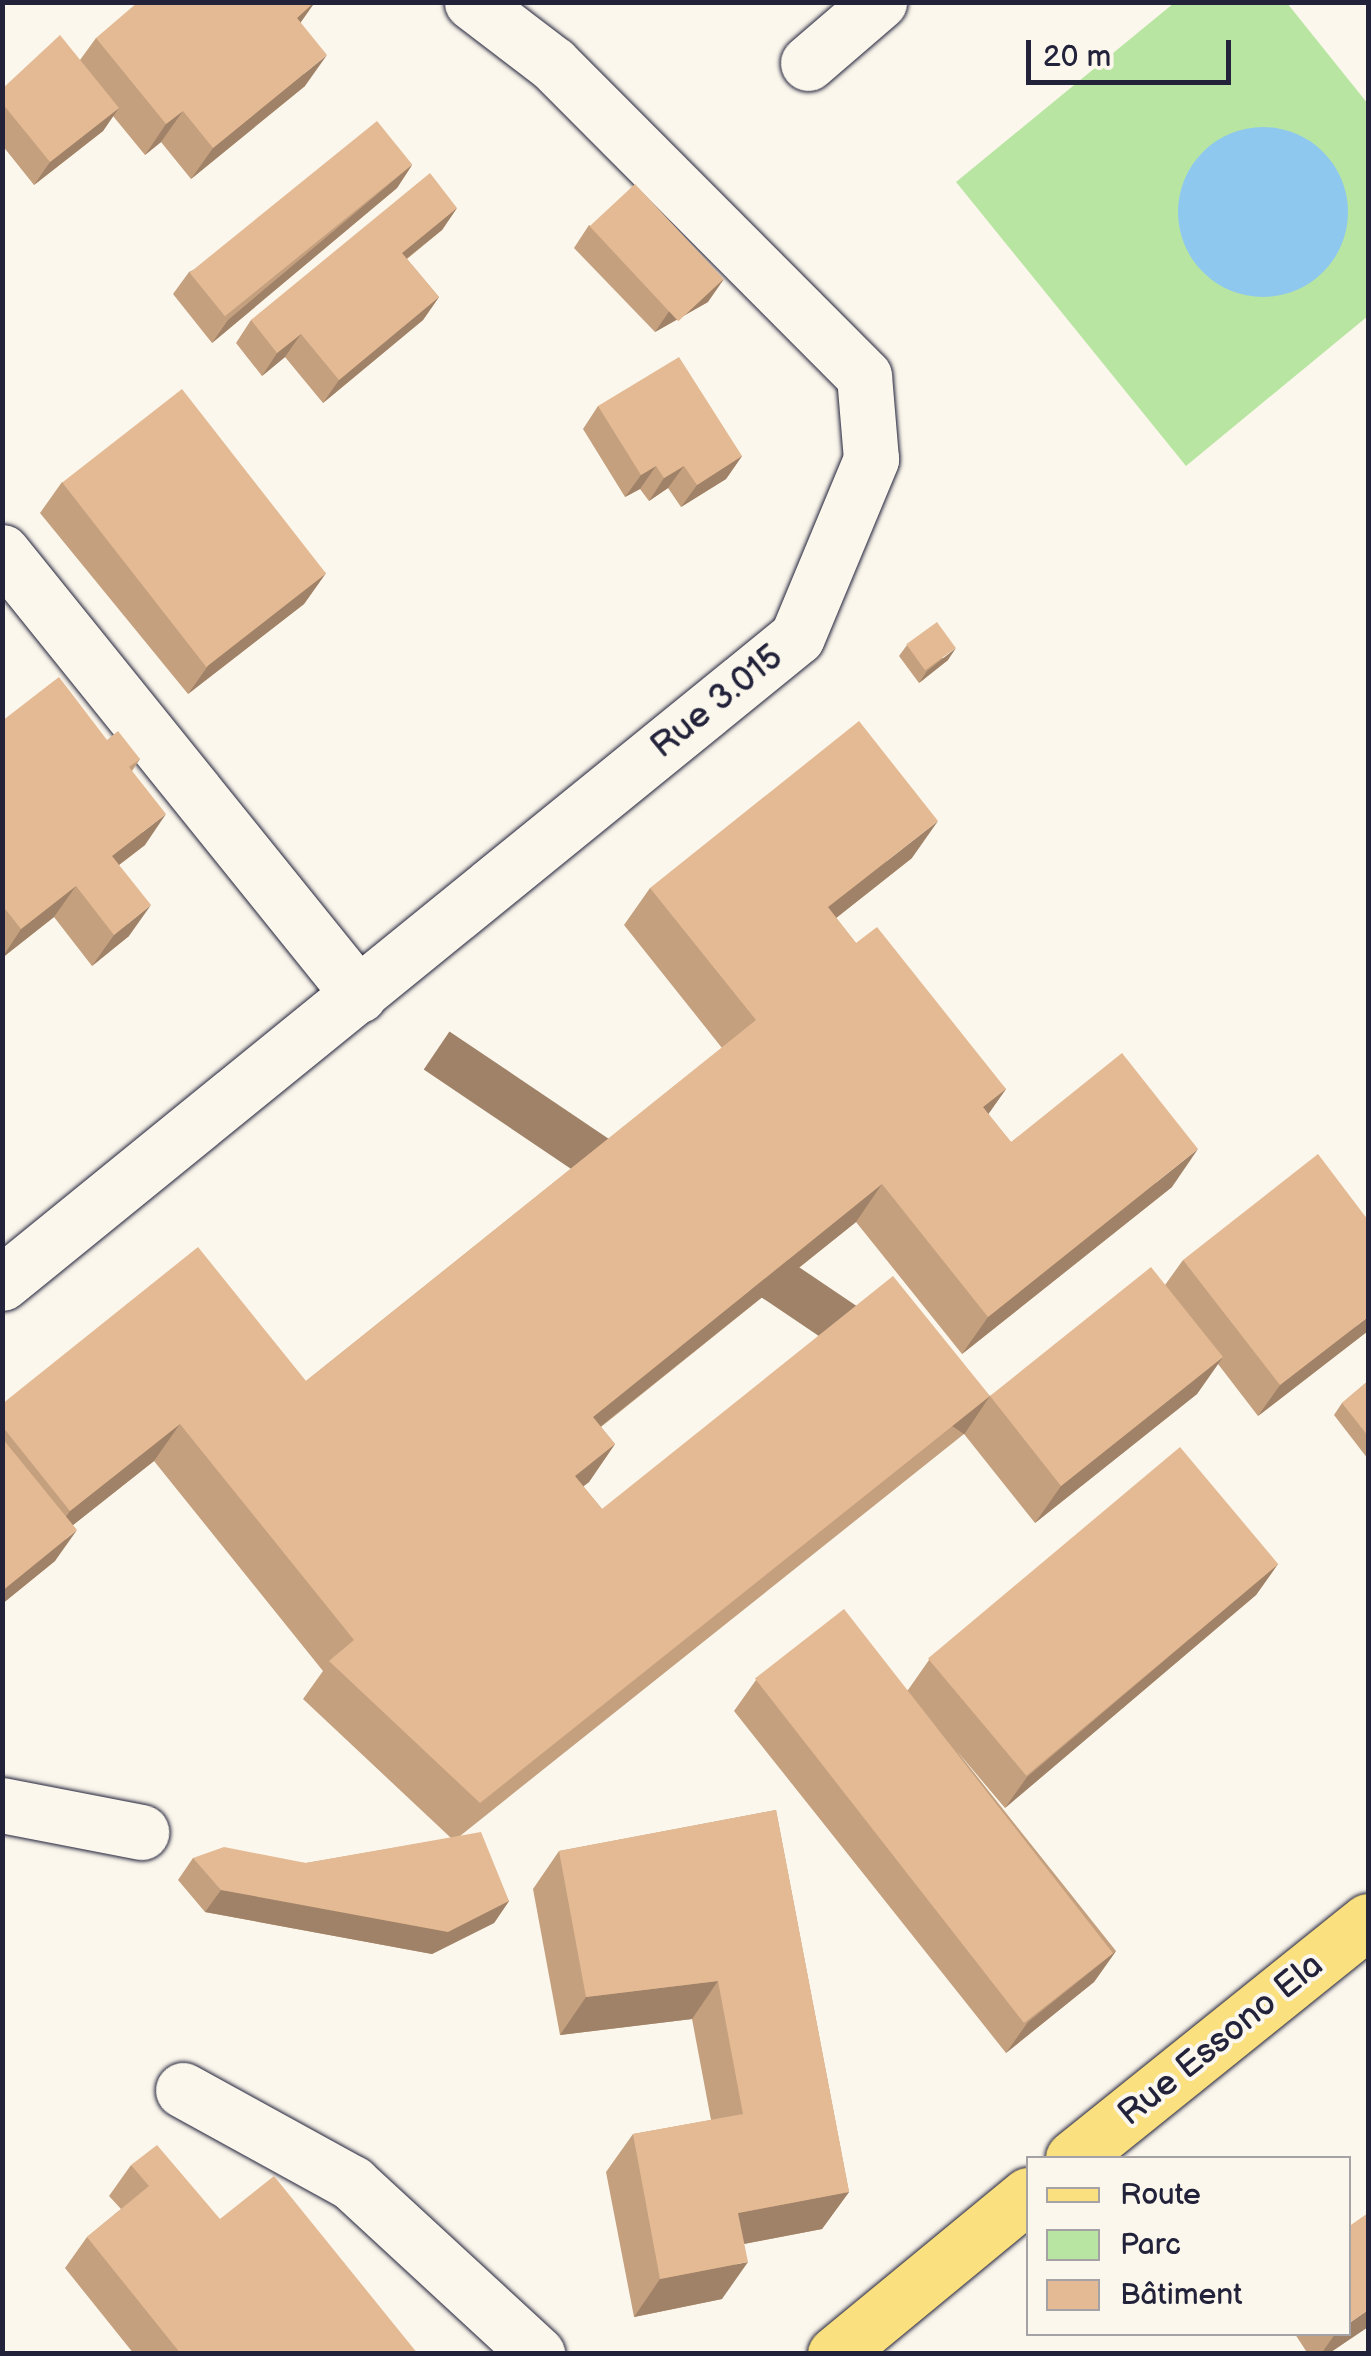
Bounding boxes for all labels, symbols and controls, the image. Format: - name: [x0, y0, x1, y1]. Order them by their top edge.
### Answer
- scale bar: [1031, 20, 1236, 82]
- text: 20 m: [1043, 39, 1111, 75]
- street label: Rue 3.015: [643, 636, 791, 768]
- street label: Rue Essono Ela: [1110, 1944, 1332, 2136]
- legend: [1026, 2156, 1351, 2336]
- text: Route: [1120, 2177, 1201, 2213]
- text: Parc: [1120, 2227, 1181, 2263]
- text: Bâtiment: [1120, 2277, 1243, 2313]

